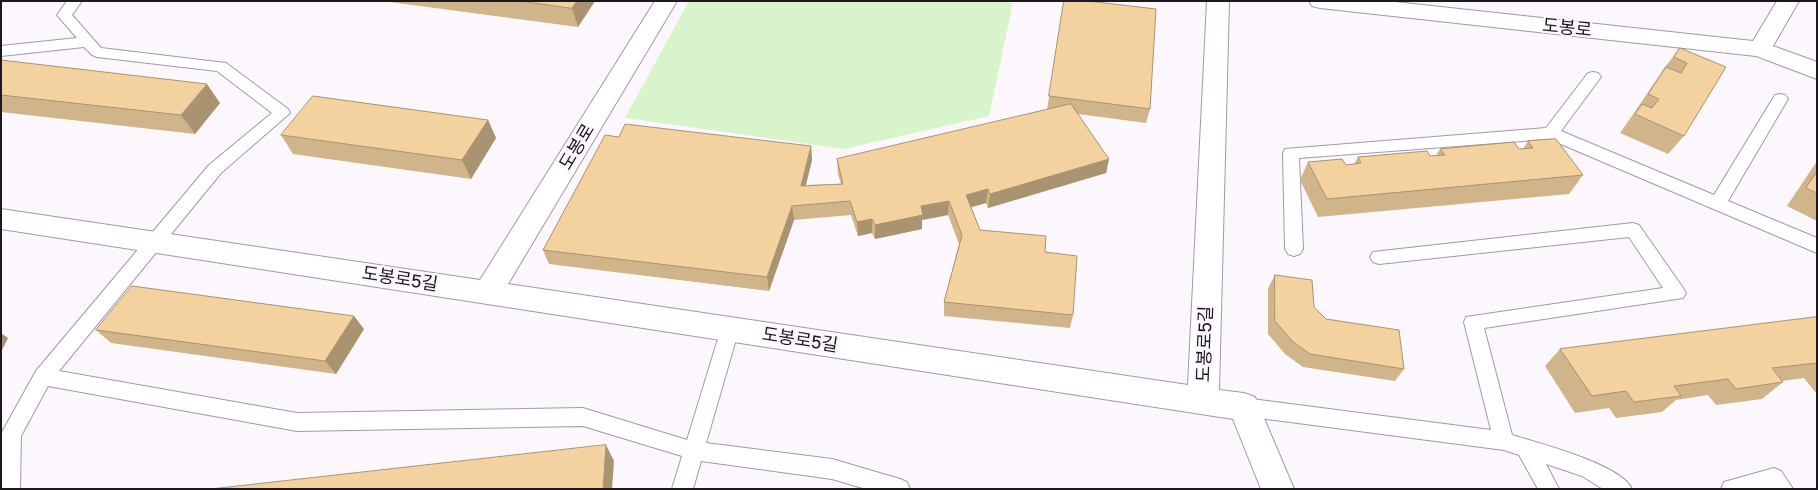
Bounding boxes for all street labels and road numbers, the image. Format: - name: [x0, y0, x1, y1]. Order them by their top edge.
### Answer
- street label: 도봉로: [1541, 15, 1593, 41]
- street label: 도봉로: [555, 120, 599, 174]
- street label: 도봉로5길: [360, 262, 440, 296]
- street label: 도봉로5길: [1193, 305, 1217, 383]
- street label: 도봉로5길: [760, 323, 840, 357]

